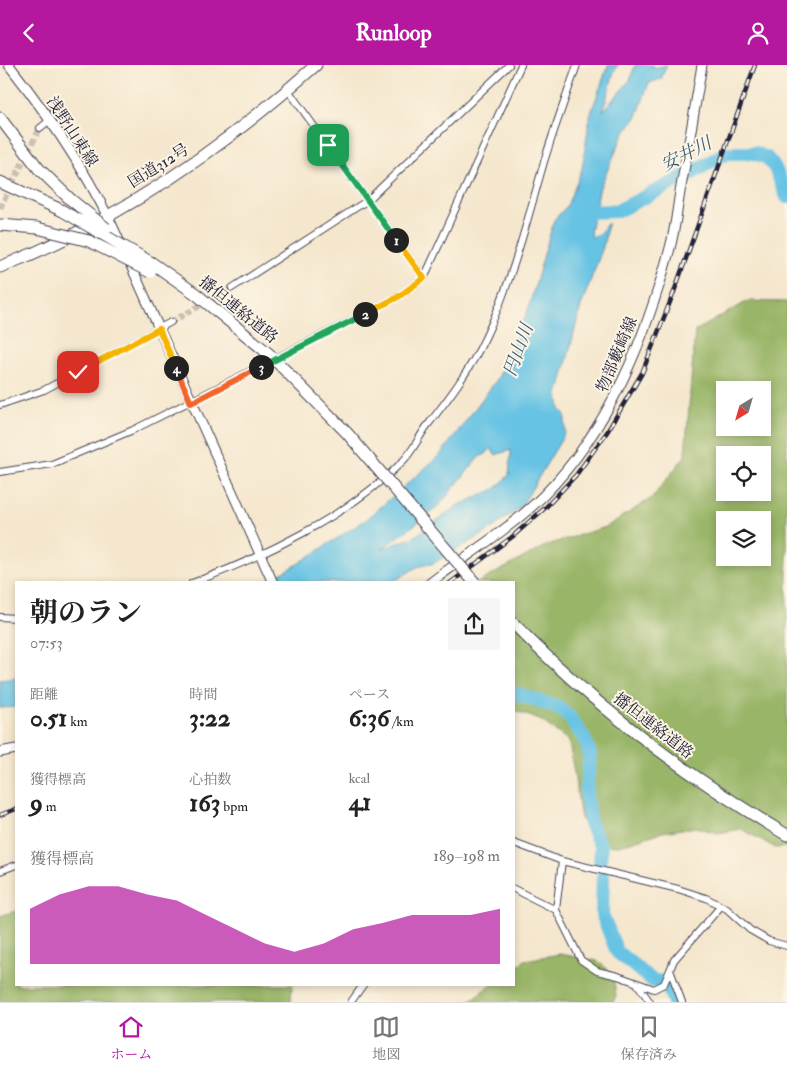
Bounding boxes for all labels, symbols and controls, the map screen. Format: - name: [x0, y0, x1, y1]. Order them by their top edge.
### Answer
- icon: back: [15, 19, 43, 47]
- text: Runloop: [355, 19, 432, 47]
- icon: person: [744, 19, 772, 47]
- street label: 浅野山東線: [42, 93, 102, 171]
- pin: [307, 124, 349, 166]
- icon: arrive: [314, 131, 342, 159]
- water label: 安井川: [657, 131, 717, 177]
- street label: 国道312号: [124, 139, 193, 192]
- pin: 1: [384, 227, 408, 253]
- text: 1: [394, 232, 399, 249]
- street label: 播但連絡道路: [195, 272, 282, 348]
- pin: 2: [352, 301, 378, 327]
- text: 2: [362, 306, 369, 323]
- street label: 物部藪崎線: [592, 314, 642, 395]
- water label: 円山川: [498, 319, 539, 379]
- pin: [57, 351, 99, 393]
- pin: 4: [164, 355, 188, 381]
- pin: 3: [248, 355, 274, 379]
- icon: check: [64, 358, 92, 386]
- text: 3: [259, 359, 264, 376]
- text: 4: [173, 360, 180, 377]
- north arrow: [716, 381, 771, 436]
- map controls: [716, 381, 771, 566]
- button: locate: [716, 446, 771, 501]
- button: layers: [716, 511, 771, 566]
- text: 朝のラン: [30, 596, 142, 631]
- button: share: [448, 598, 500, 650]
- text: 07:53: [30, 633, 63, 653]
- text: 距離: [30, 686, 58, 703]
- text: 時間: [189, 686, 217, 703]
- text: ペース: [349, 686, 390, 703]
- street label: 播但連絡道路: [609, 688, 697, 763]
- text: 0.51: [30, 703, 67, 734]
- text: 3:22: [189, 703, 230, 734]
- text: 6:36: [349, 703, 390, 734]
- text: km: [67, 713, 88, 730]
- text: /km: [390, 713, 414, 730]
- text: kcal: [349, 770, 370, 787]
- text: 獲得標高: [30, 771, 86, 788]
- text: 心拍数: [189, 771, 231, 788]
- text: 41: [349, 787, 371, 818]
- text: 9: [30, 788, 43, 819]
- text: 163: [189, 788, 220, 819]
- text: m: [43, 798, 57, 815]
- text: bpm: [220, 798, 248, 815]
- text: 189–198 m: [433, 846, 500, 866]
- text: 獲得標高: [30, 849, 94, 869]
- tab: ホーム: [110, 1013, 152, 1063]
- tab: 地図: [372, 1013, 400, 1063]
- tab: 保存済み: [621, 1013, 677, 1063]

